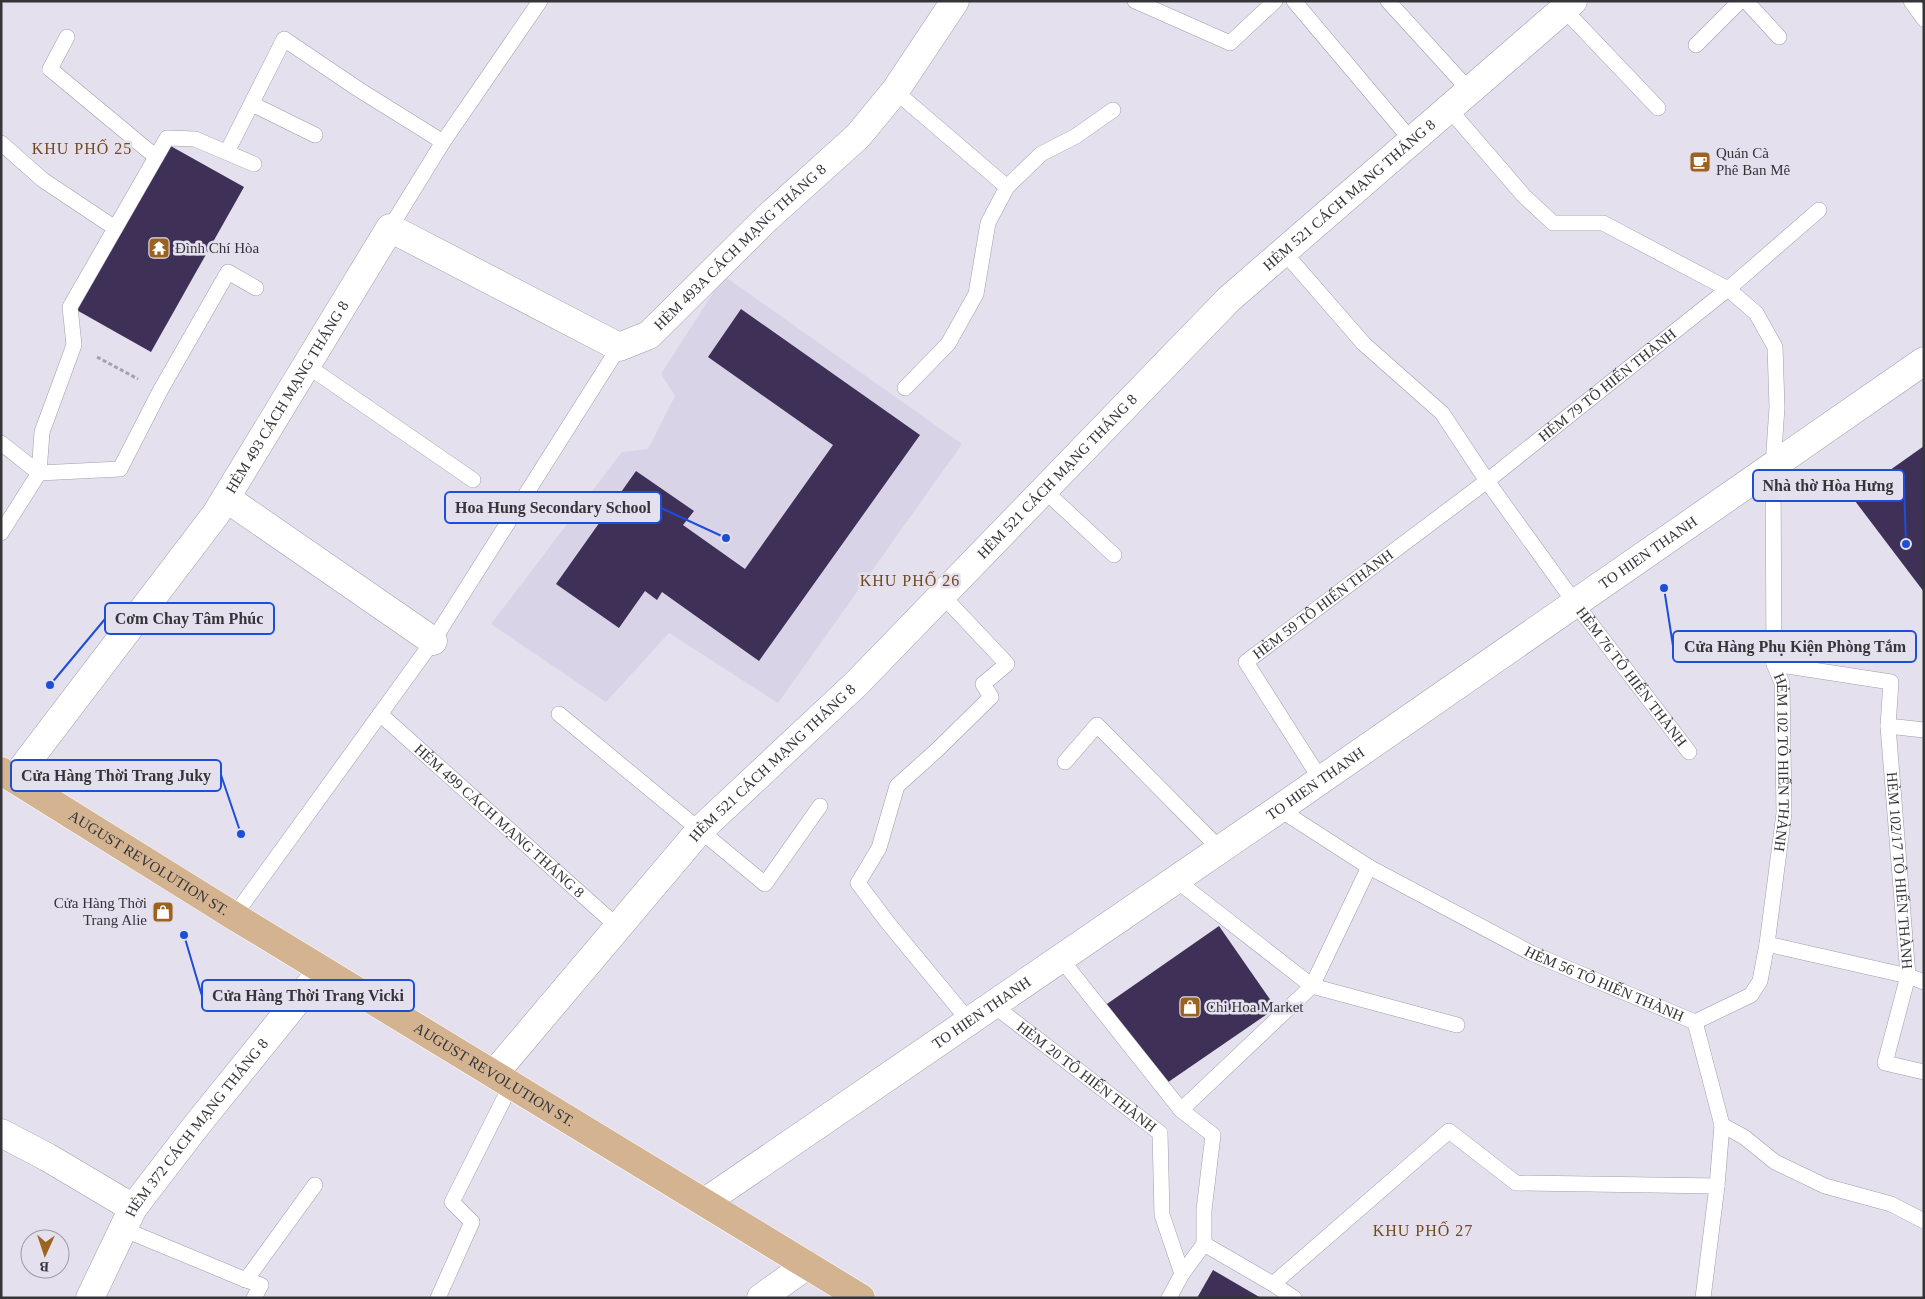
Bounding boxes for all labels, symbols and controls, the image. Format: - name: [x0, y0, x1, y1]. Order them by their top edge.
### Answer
- street label: HẺM 521 CÁCH MẠNG THÁNG 8: [1260, 116, 1438, 274]
- district label: KHU PHỐ 25: [32, 139, 132, 157]
- place label: Quán Cà Phê Ban Mê: [1716, 145, 1791, 178]
- cafe icon: Quán Cà Phê Ban Mê: [1688, 150, 1712, 174]
- street label: HẺM 493A CÁCH MẠNG THÁNG 8: [651, 161, 829, 333]
- temple icon: Đình Chí Hòa: [147, 236, 171, 260]
- place label: Đình Chí Hòa: [175, 240, 260, 256]
- street label: HẺM 493 CÁCH MẠNG THÁNG 8: [223, 298, 352, 496]
- street label: HẺM 79 TÔ HIẾN THÀNH: [1535, 325, 1679, 445]
- street label: HẺM 521 CÁCH MẠNG THÁNG 8: [974, 391, 1140, 562]
- callout: Nhà thờ Hòa Hưng: [1753, 470, 1904, 501]
- text: Nhà thờ Hòa Hưng: [1763, 477, 1893, 495]
- callout: Hoa Hung Secondary School: [445, 492, 661, 523]
- text: Hoa Hung Secondary School: [455, 499, 652, 517]
- street label: TO HIEN THANH: [1596, 513, 1700, 592]
- street label: HẺM 59 TÔ HIẾN THÀNH: [1250, 546, 1396, 662]
- district label: KHU PHỐ 26: [860, 571, 960, 589]
- callout: Cơm Chay Tâm Phúc: [105, 603, 274, 634]
- street label: HẺM 76 TÔ HIẾN THÀNH: [1573, 604, 1690, 750]
- text: Cơm Chay Tâm Phúc: [115, 610, 263, 628]
- callout: Cửa Hàng Phụ Kiện Phòng Tắm: [1673, 631, 1916, 662]
- text: Cửa Hàng Phụ Kiện Phòng Tắm: [1684, 638, 1907, 656]
- street label: HẺM 102 TÔ HIẾN THÀNH: [1771, 671, 1793, 853]
- street label: HẺM 521 CÁCH MẠNG THÁNG 8: [686, 681, 859, 845]
- street label: HẺM 499 CÁCH MẠNG THÁNG 8: [411, 741, 587, 901]
- street label: TO HIEN THANH: [1263, 744, 1368, 823]
- callout: Cửa Hàng Thời Trang Juky: [11, 760, 221, 791]
- text: Cửa Hàng Thời Trang Juky: [21, 767, 211, 785]
- street label: HẺM 102/17 TÔ HIẾN THÀNH: [1884, 771, 1915, 970]
- street label: AUGUST REVOLUTION ST.: [66, 807, 232, 919]
- place label: Cửa Hàng Thời Trang Alie: [54, 895, 147, 928]
- shop icon: Cửa Hàng Thời Trang Alie: [151, 900, 175, 924]
- street label: HẺM 56 TÔ HIẾN THÀNH: [1522, 943, 1686, 1024]
- street label: TO HIEN THANH: [929, 973, 1034, 1052]
- callout: Cửa Hàng Thời Trang Vicki: [202, 980, 414, 1011]
- text: Cửa Hàng Thời Trang Vicki: [212, 987, 404, 1005]
- shop icon: Chi Hoa Market: [1178, 995, 1202, 1019]
- place label: Chi Hoa Market: [1206, 999, 1304, 1015]
- street label: HẺM 20 TÔ HIẾN THÀNH: [1014, 1018, 1160, 1135]
- street label: AUGUST REVOLUTION ST.: [411, 1019, 577, 1129]
- street label: HẺM 372 CÁCH MẠNG THÁNG 8: [122, 1036, 271, 1219]
- district label: KHU PHỐ 27: [1373, 1221, 1473, 1239]
- north arrow: [20, 1229, 70, 1279]
- text: B: [39, 1259, 49, 1274]

